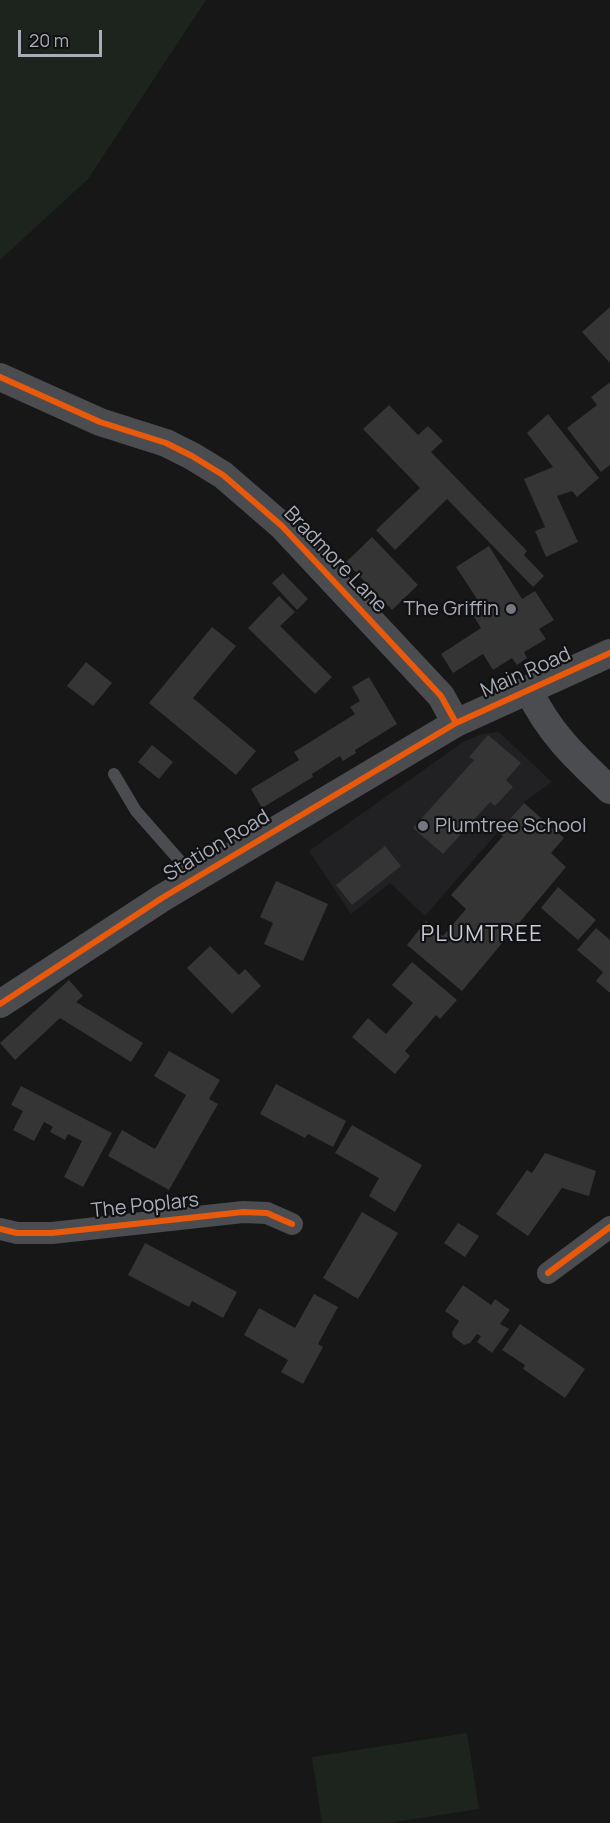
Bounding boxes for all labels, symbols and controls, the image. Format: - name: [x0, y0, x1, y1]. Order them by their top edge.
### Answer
- scale bar: [21, 18, 105, 56]
- text: 20 m: [29, 28, 69, 52]
- street label: Bradmore Lane: [278, 502, 392, 618]
- place label: The Griffin: [403, 597, 499, 621]
- marker: The Griffin: [504, 602, 518, 616]
- street label: Main Road: [477, 643, 575, 703]
- street label: Station Road: [160, 805, 274, 887]
- place label: Plumtree School: [435, 814, 587, 838]
- marker: Plumtree School: [416, 819, 430, 833]
- district label: PLUMTREE: [421, 922, 543, 948]
- street label: The Poplars: [90, 1188, 200, 1224]

